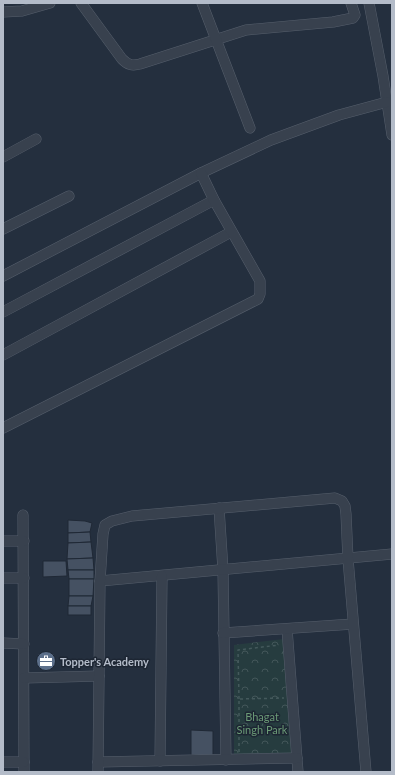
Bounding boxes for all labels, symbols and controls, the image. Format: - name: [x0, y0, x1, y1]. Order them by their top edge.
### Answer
- office icon: Topper's Academy: [35, 650, 57, 672]
- place label: Topper's Academy: [60, 655, 149, 668]
- park label: Bhagat Singh Park: [237, 710, 288, 736]

